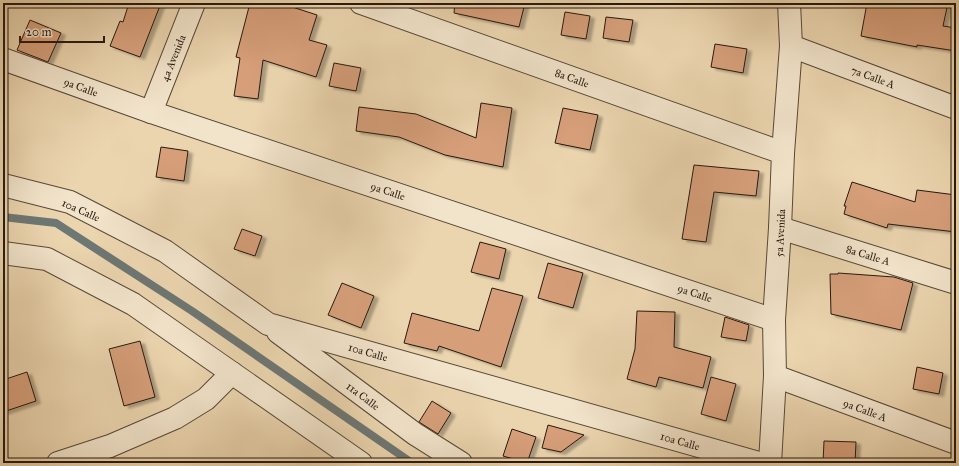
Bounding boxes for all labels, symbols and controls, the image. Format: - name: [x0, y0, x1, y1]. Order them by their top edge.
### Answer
- scale bar: [20, 18, 104, 44]
- text: 20 m: [26, 25, 52, 39]
- street label: 4a Avenida: [158, 33, 189, 83]
- street label: 7a Calle A: [849, 64, 897, 92]
- street label: 8a Calle: [553, 66, 591, 91]
- street label: 9a Calle: [62, 75, 100, 100]
- street label: 9a Calle: [369, 180, 407, 203]
- street label: 10a Calle: [60, 196, 102, 225]
- street label: 5a Avenida: [773, 208, 788, 257]
- street label: 8a Calle A: [844, 243, 892, 268]
- street label: 9a Calle: [676, 282, 714, 305]
- street label: 10a Calle: [347, 341, 389, 364]
- street label: 11a Calle: [343, 380, 382, 413]
- street label: 9a Calle A: [841, 397, 889, 425]
- street label: 10a Calle: [659, 430, 701, 453]

